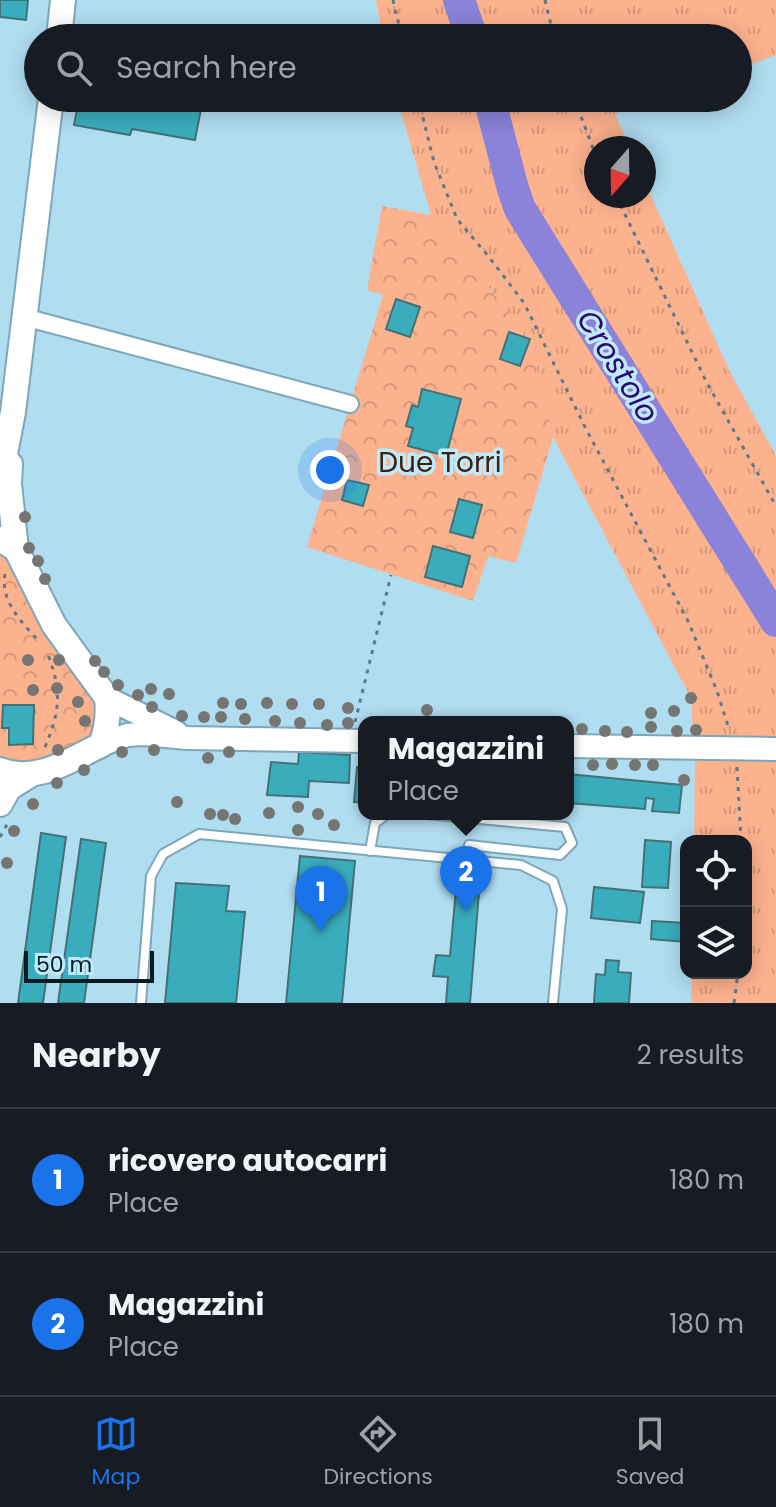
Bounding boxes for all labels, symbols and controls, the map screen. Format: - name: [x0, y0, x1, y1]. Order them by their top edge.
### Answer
- search box: [24, 24, 752, 112]
- icon: search: [52, 46, 96, 90]
- text: Search here: [116, 46, 297, 89]
- north arrow: [584, 136, 656, 208]
- water label: Crostolo: [566, 301, 670, 431]
- park label: Due Torri: [378, 443, 502, 482]
- your location: [310, 450, 350, 490]
- popup: [358, 716, 574, 820]
- text: Magazzini: [388, 727, 544, 770]
- text: Place: [388, 773, 459, 809]
- map controls: [680, 835, 752, 979]
- button: locate: [680, 835, 752, 907]
- pin: 2: [440, 846, 492, 912]
- pin: 1: [295, 866, 347, 932]
- button: layers: [680, 907, 752, 979]
- scale bar: [24, 947, 154, 983]
- text: 50 m: [36, 949, 92, 980]
- text: Nearby: [32, 1031, 161, 1079]
- text: 2 results: [637, 1037, 744, 1073]
- text: ricovero autocarri: [108, 1139, 387, 1182]
- text: 1: [53, 1162, 63, 1198]
- text: 180 m: [669, 1162, 744, 1198]
- text: Place: [108, 1185, 179, 1221]
- text: Magazzini: [108, 1283, 264, 1326]
- text: 2: [51, 1306, 65, 1342]
- text: 180 m: [669, 1306, 744, 1342]
- text: Place: [108, 1329, 179, 1365]
- tab: Map: [92, 1412, 140, 1493]
- tab: Directions: [323, 1412, 433, 1493]
- tab: Saved: [616, 1412, 684, 1493]

